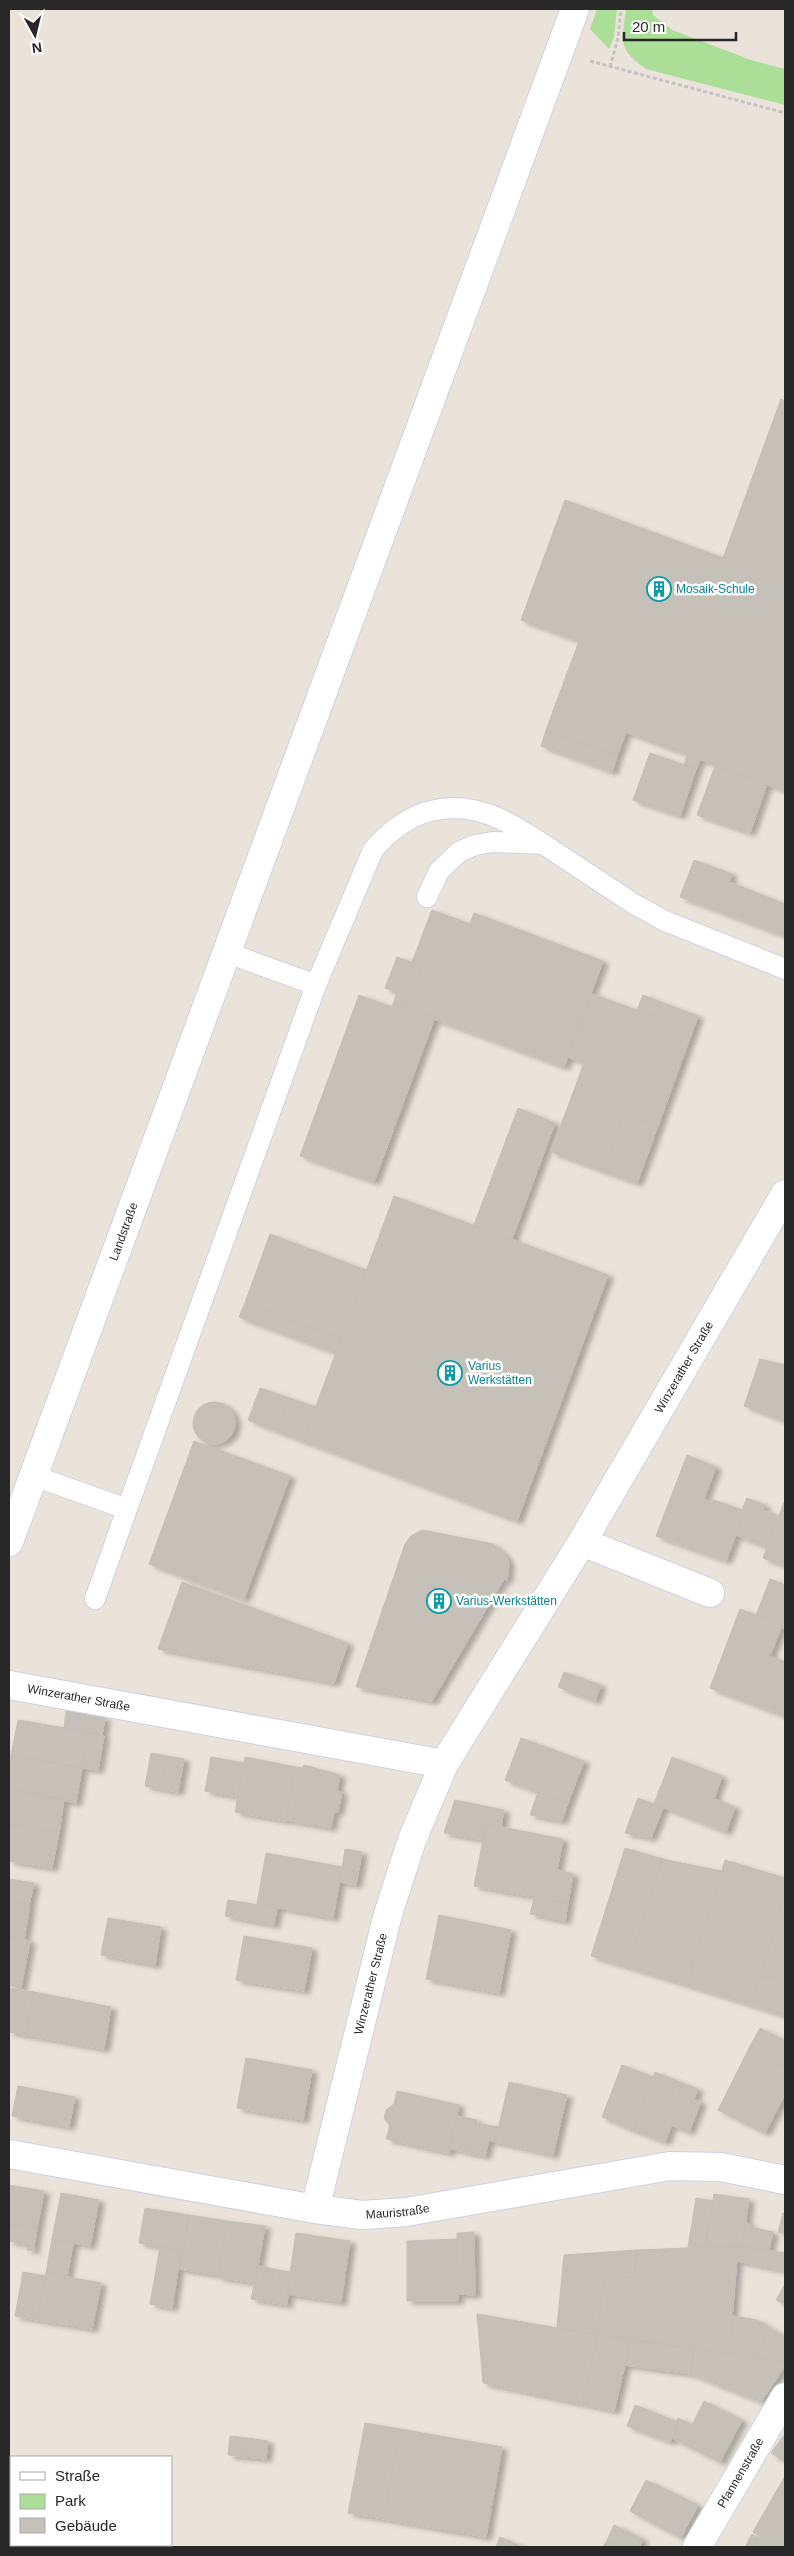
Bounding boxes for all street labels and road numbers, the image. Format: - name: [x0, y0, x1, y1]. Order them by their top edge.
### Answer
- street label: Landstraße: [107, 1200, 141, 1262]
- street label: Winzerather Straße: [652, 1318, 716, 1416]
- street label: Winzerather Straße: [26, 1681, 132, 1714]
- street label: Winzerather Straße: [351, 1931, 390, 2036]
- street label: Mauristraße: [365, 2201, 431, 2222]
- street label: Pfannenstraße: [715, 2435, 767, 2510]

